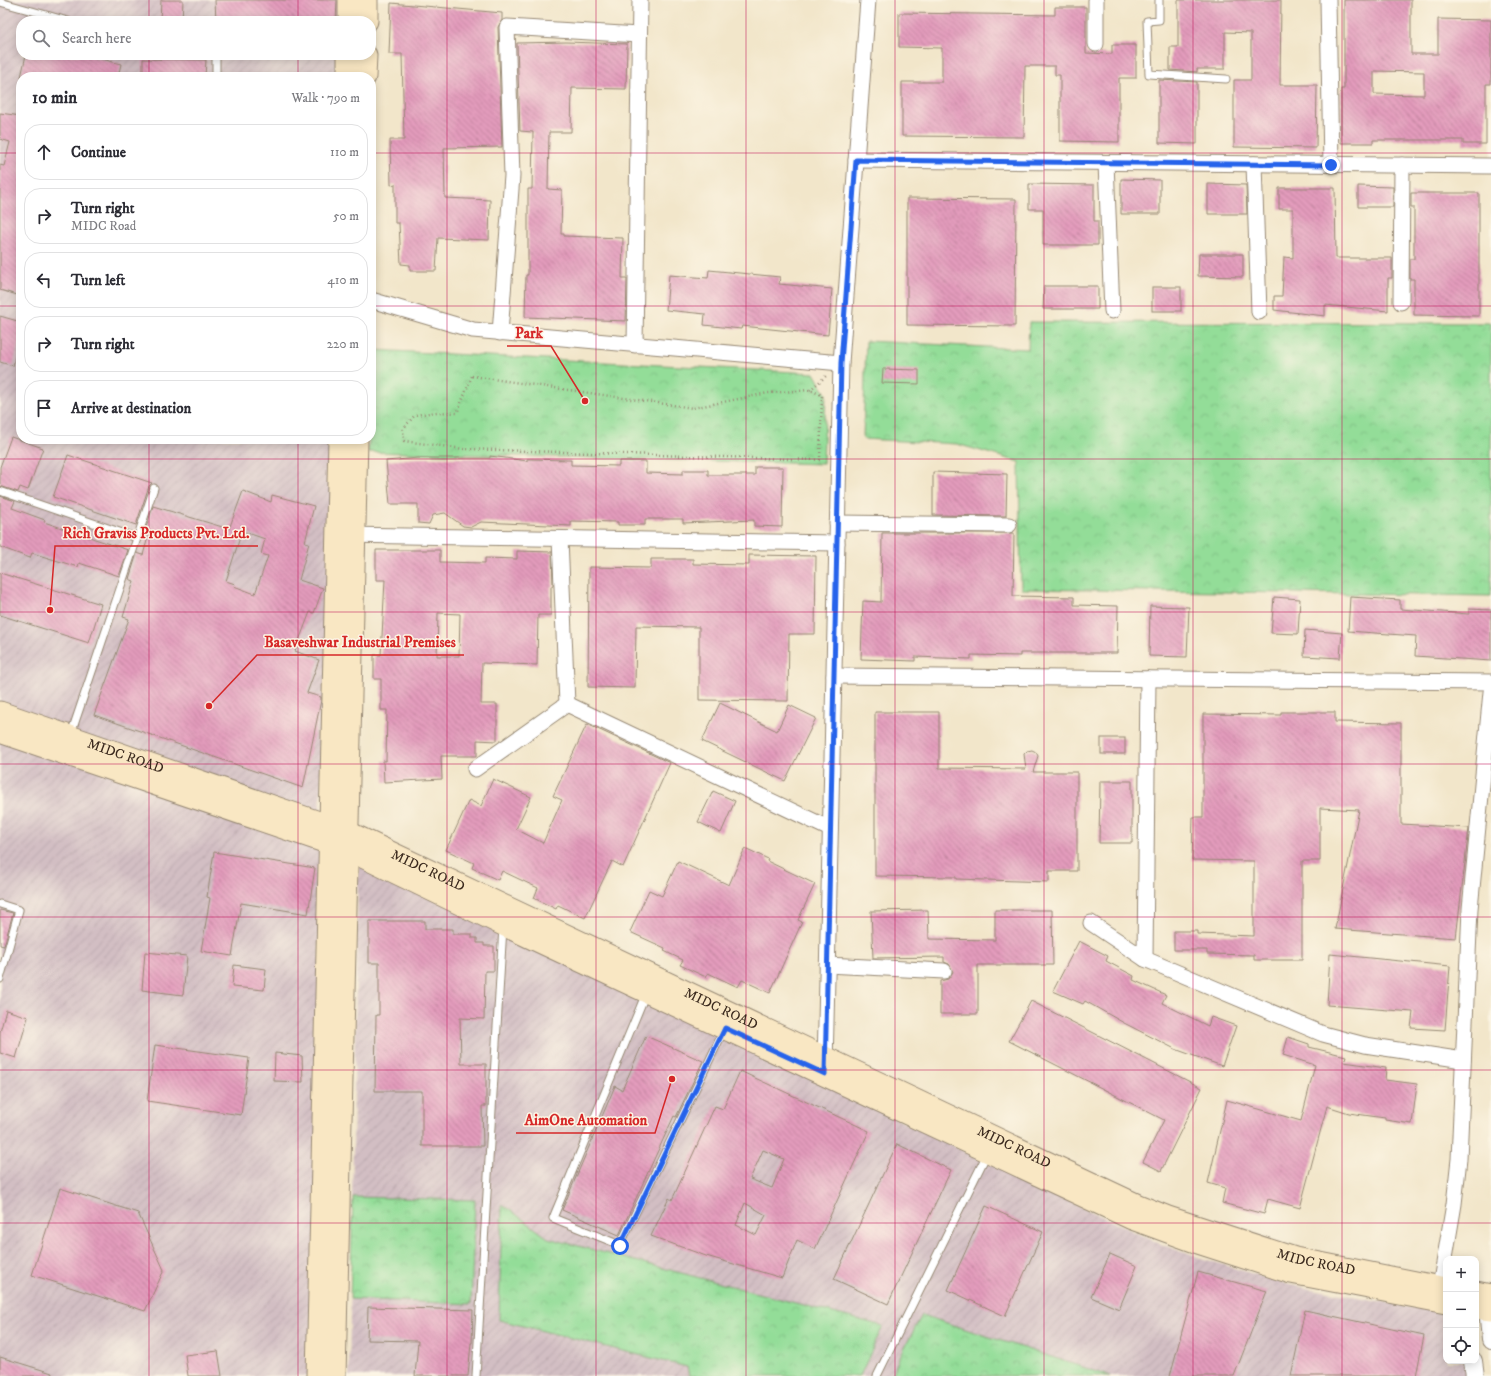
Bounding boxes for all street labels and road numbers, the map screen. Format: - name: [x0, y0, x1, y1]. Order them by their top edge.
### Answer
- street label: MIDC ROAD: [85, 735, 166, 778]
- street label: MIDC ROAD: [388, 846, 468, 896]
- street label: MIDC ROAD: [681, 984, 761, 1034]
- street label: MIDC ROAD: [974, 1122, 1054, 1173]
- street label: MIDC ROAD: [1274, 1245, 1357, 1280]

